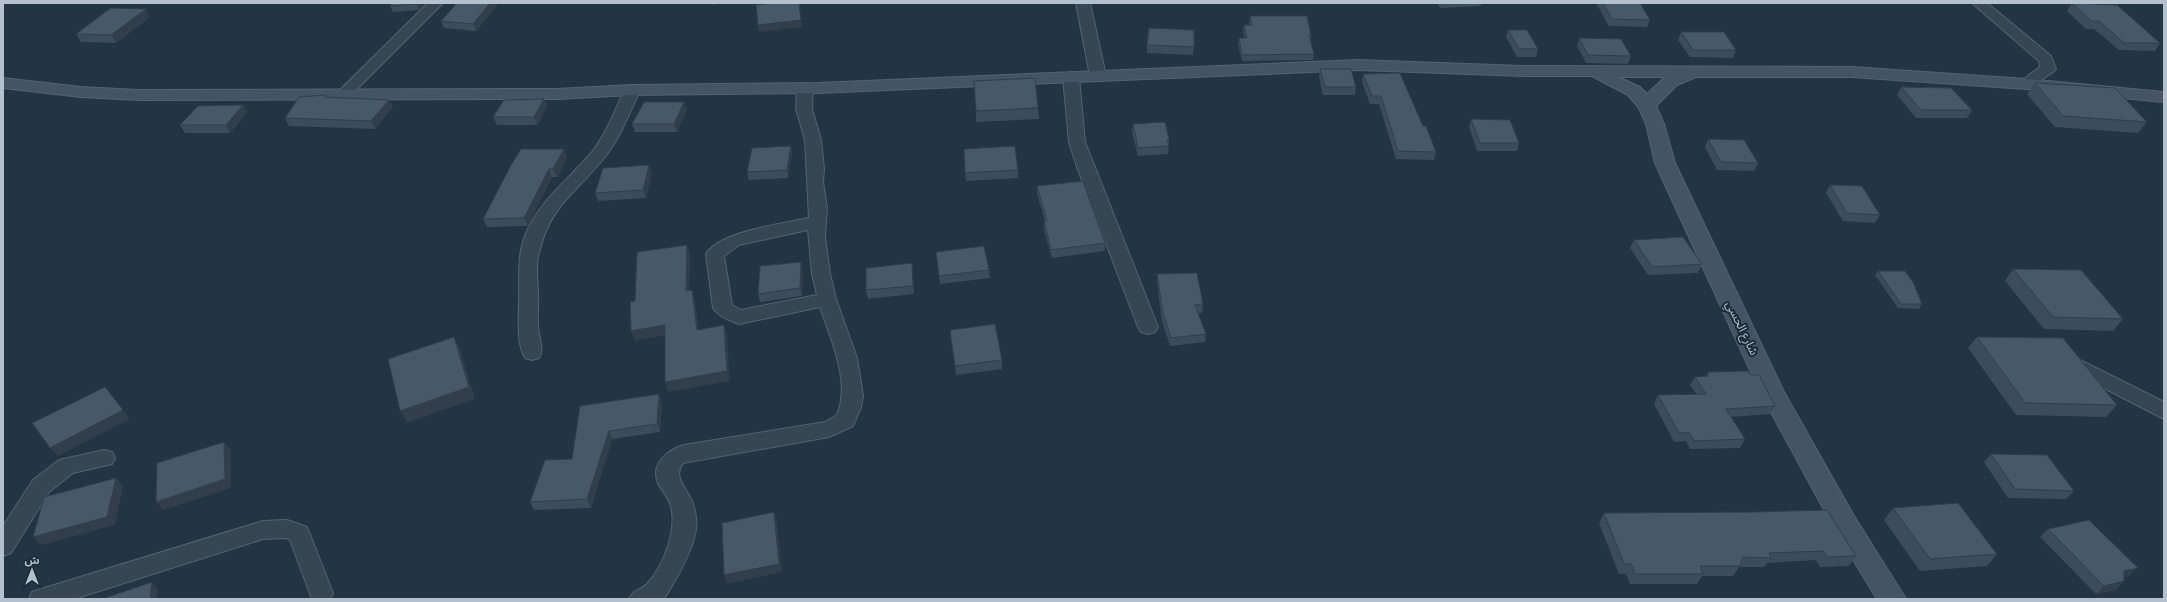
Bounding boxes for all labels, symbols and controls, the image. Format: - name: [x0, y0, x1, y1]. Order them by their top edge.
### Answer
- street label: شارع الحسي: [1720, 297, 1764, 359]
- north arrow: [12, 550, 52, 590]
- text: ش: [24, 552, 40, 568]

